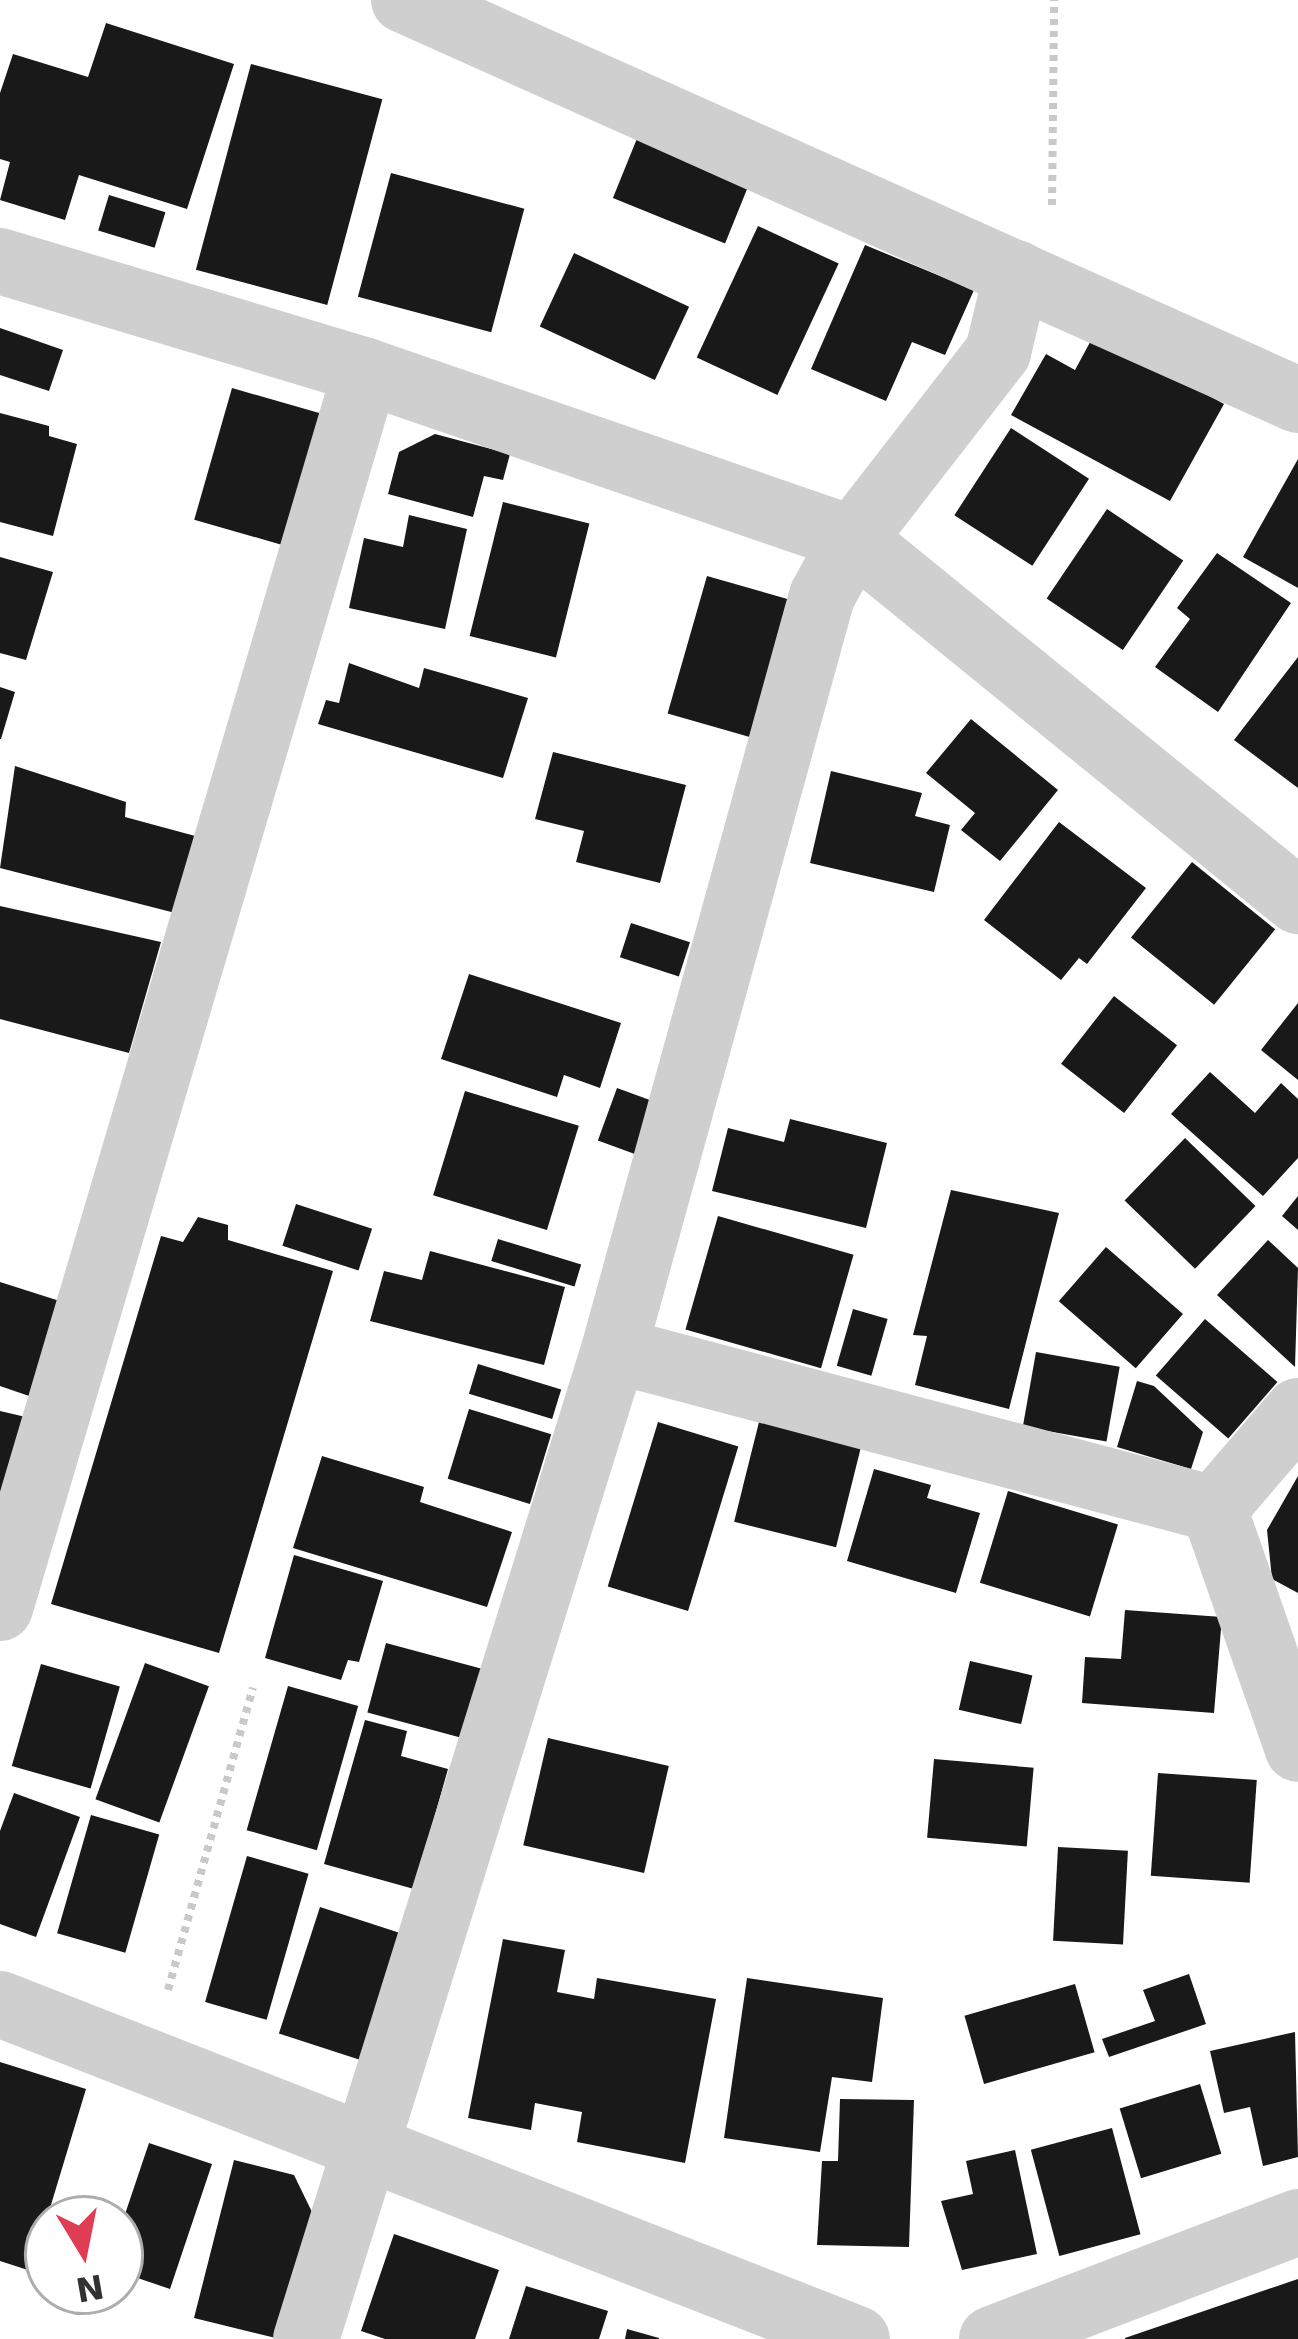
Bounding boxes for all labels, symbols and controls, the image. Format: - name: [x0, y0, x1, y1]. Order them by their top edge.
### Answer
- north arrow: [24, 2195, 144, 2315]
- text: N: [73, 2266, 107, 2310]

